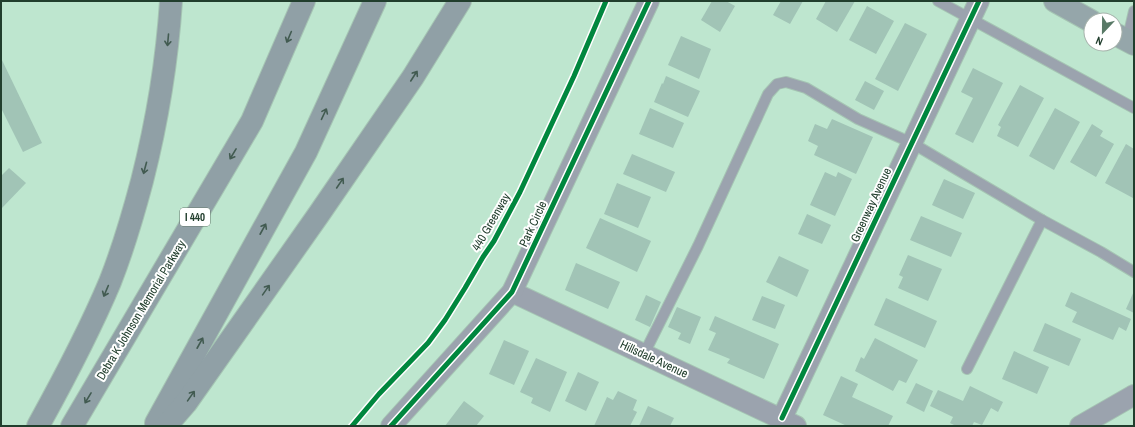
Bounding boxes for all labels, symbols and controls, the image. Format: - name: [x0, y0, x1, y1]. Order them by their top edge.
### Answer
- north arrow: [1083, 12, 1123, 52]
- one-way arrow: [285, 30, 292, 42]
- one-way arrow: [164, 33, 172, 46]
- text: N: [1094, 34, 1105, 49]
- one-way arrow: [410, 70, 418, 82]
- one-way arrow: [321, 109, 328, 121]
- one-way arrow: [228, 148, 236, 160]
- one-way arrow: [141, 161, 149, 174]
- street label: Greenway Avenue: [847, 165, 895, 245]
- one-way arrow: [336, 178, 344, 189]
- street label: 440 Greenway: [468, 190, 514, 254]
- street label: Park Circle: [515, 199, 551, 249]
- road number: I 440: [180, 208, 210, 226]
- one-way arrow: [260, 223, 268, 235]
- street label: Debra K Johnson Memorial Parkway: [93, 237, 189, 383]
- one-way arrow: [101, 285, 109, 297]
- one-way arrow: [262, 285, 270, 296]
- street label: Hillsdale Avenue: [617, 336, 691, 382]
- one-way arrow: [197, 337, 205, 349]
- one-way arrow: [187, 391, 195, 402]
- one-way arrow: [84, 392, 92, 404]

